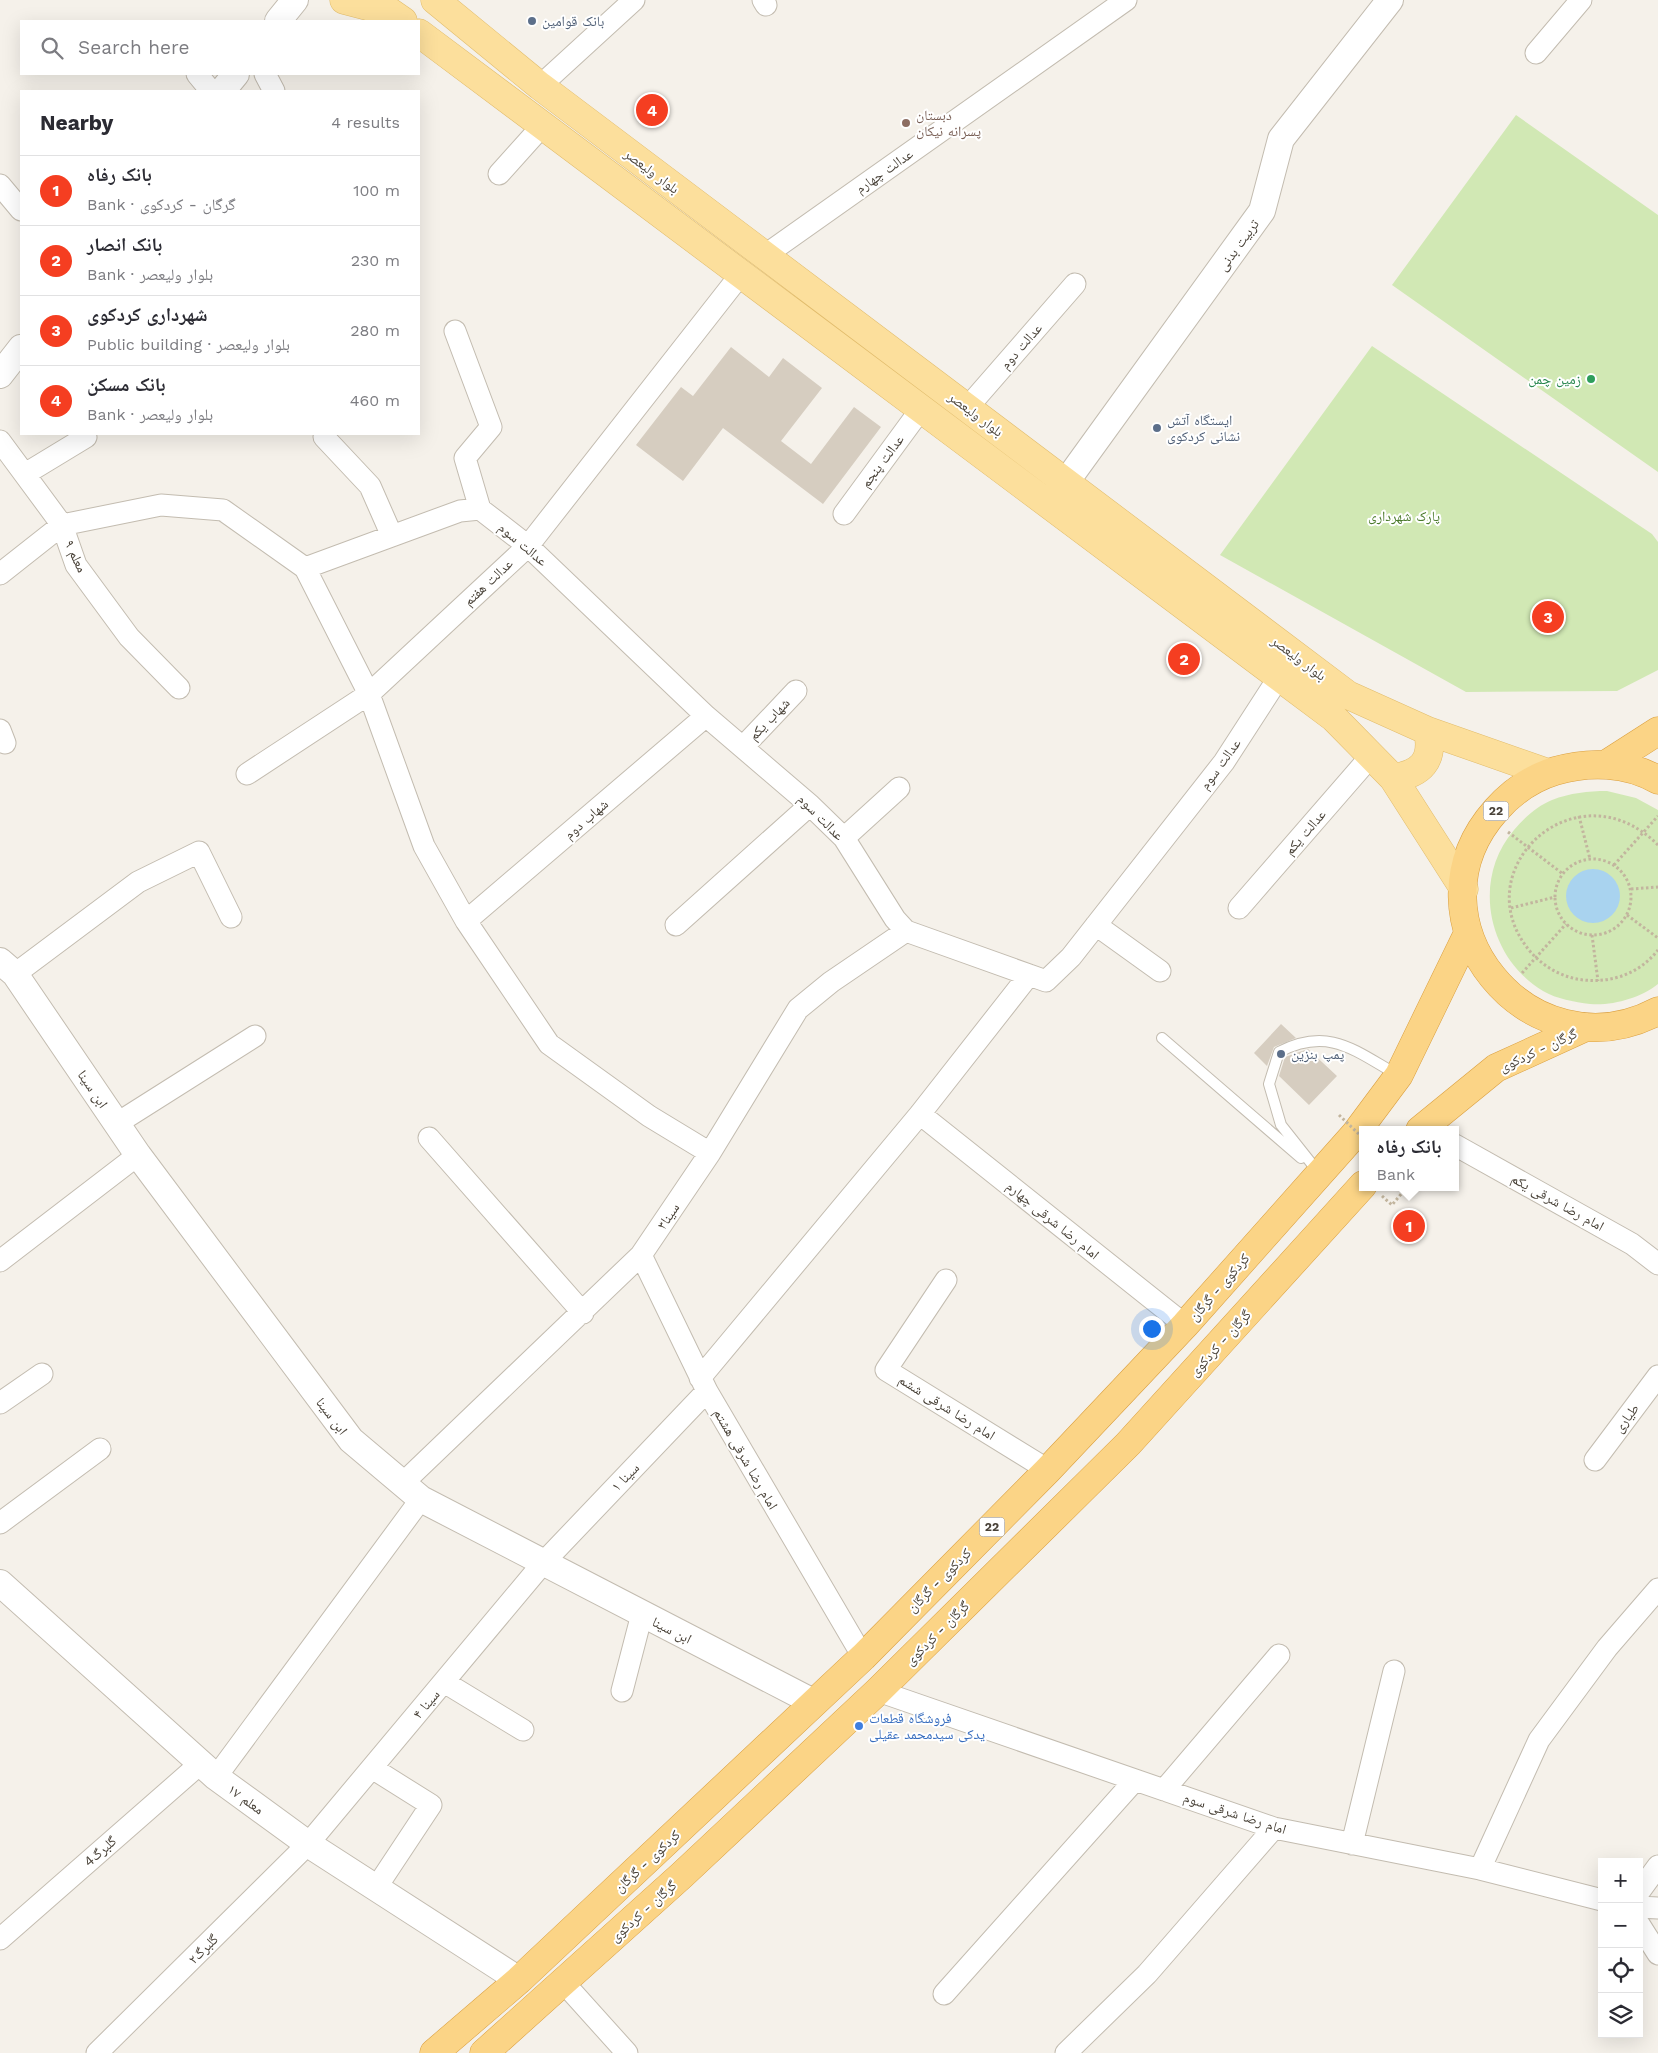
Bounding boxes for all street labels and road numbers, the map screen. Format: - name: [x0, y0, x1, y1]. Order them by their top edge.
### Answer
- street label: بلوار ولیعصر: [620, 145, 683, 198]
- street label: عدالت چهارم: [852, 145, 917, 198]
- street label: تربیت بدنی: [1214, 216, 1263, 274]
- street label: عدالت دوم: [997, 320, 1047, 373]
- street label: بلوار ولیعصر: [944, 388, 1007, 441]
- street label: عدالت پنجم: [857, 431, 909, 492]
- street label: عدالت سوم: [494, 519, 551, 571]
- street label: معلم ۹: [60, 537, 90, 576]
- street label: عدالت هفتم: [460, 555, 517, 610]
- street label: بلوار ولیعصر: [1267, 632, 1330, 685]
- street label: شهاب یکم: [745, 695, 794, 745]
- street label: عدالت سوم: [1196, 736, 1245, 794]
- street label: عدالت سوم: [793, 791, 847, 845]
- street label: شهاب دوم: [561, 796, 613, 844]
- road number: 22: [1484, 801, 1508, 820]
- street label: عدالت یکم: [1281, 806, 1331, 859]
- street label: گرگان - کردکوی: [1497, 1025, 1580, 1076]
- street label: ابن سینا: [74, 1067, 111, 1111]
- street label: امام رضا شرقی یکم: [1508, 1170, 1607, 1236]
- street label: امام رضا شرقی چهارم: [1002, 1178, 1103, 1264]
- street label: سینا۳: [653, 1200, 683, 1232]
- street label: کردکوی - گرگان: [1185, 1250, 1253, 1325]
- street label: گرگان - کردکوی: [1186, 1306, 1255, 1380]
- street label: امام رضا شرقی ششم: [895, 1371, 998, 1445]
- street label: ابن سینا: [312, 1394, 351, 1438]
- street label: طیاری: [1610, 1400, 1643, 1436]
- street label: امام رضا شرقی هشتم: [709, 1406, 781, 1513]
- street label: سینا ۱: [608, 1460, 642, 1495]
- road number: 22: [980, 1518, 1004, 1536]
- street label: کردکوی - گرگان: [904, 1545, 975, 1616]
- street label: گرگان - کردکوی: [902, 1598, 973, 1669]
- street label: ابن سینا: [649, 1613, 694, 1648]
- street label: سینا ۴: [409, 1686, 443, 1722]
- street label: معلم ۱۷: [224, 1781, 267, 1819]
- street label: امام رضا شرقی سوم: [1181, 1789, 1289, 1839]
- street label: کردکوی - گرگان: [611, 1826, 684, 1896]
- street label: گلبرگ4: [81, 1832, 120, 1870]
- street label: گرگان - کردکوی: [606, 1877, 680, 1946]
- street label: گلبرگ۲: [185, 1931, 222, 1968]

